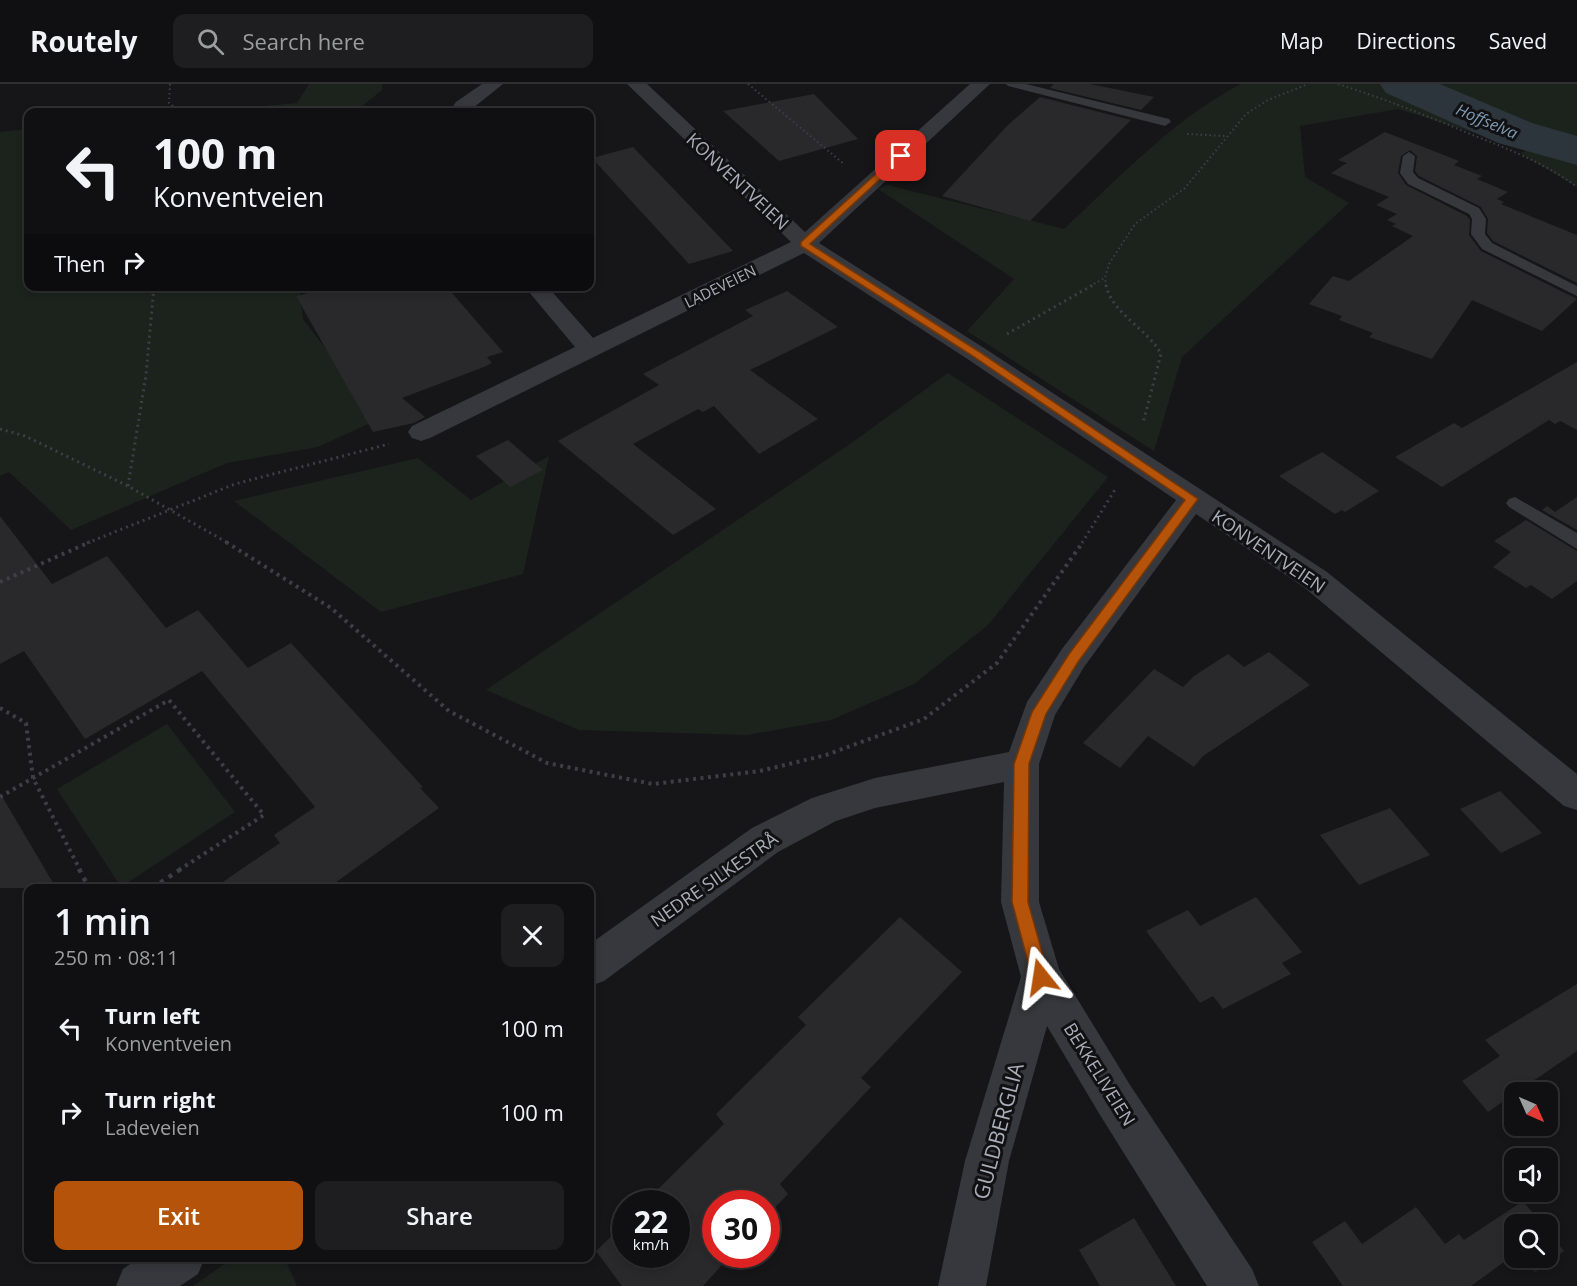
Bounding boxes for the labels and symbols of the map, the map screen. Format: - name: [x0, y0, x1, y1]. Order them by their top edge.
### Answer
- water label: Hoffselva: [1453, 98, 1521, 144]
- street label: KONVENTVEIEN: [682, 127, 794, 235]
- pin: [875, 130, 926, 181]
- street label: LADEVEIEN: [681, 260, 759, 312]
- street label: KONVENTVEIEN: [1208, 504, 1330, 598]
- street label: NEDRE SILKESTRÅ: [646, 826, 783, 932]
- position arrow: [1009, 945, 1073, 1009]
- street label: BEKKELIVEIEN: [1059, 1018, 1141, 1130]
- street label: GULDBERGLIA: [966, 1059, 1030, 1202]
- north arrow: [1504, 1082, 1558, 1136]
- speed limit sign: 30: [702, 1190, 780, 1268]

